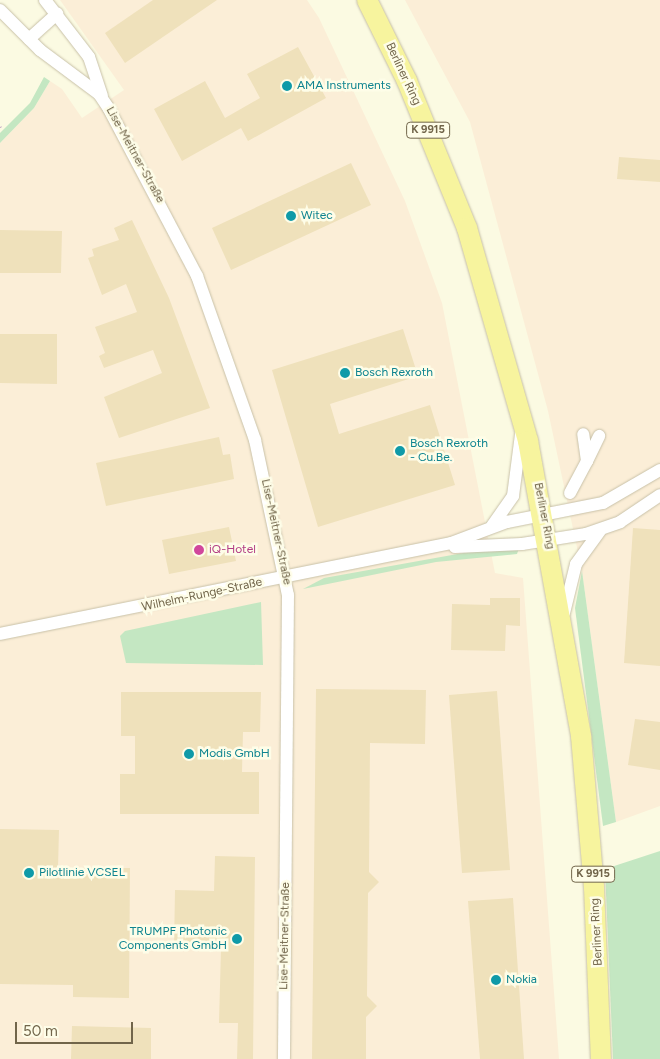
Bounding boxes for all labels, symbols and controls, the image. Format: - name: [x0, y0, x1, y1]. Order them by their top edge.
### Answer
- street label: Berliner Ring: [382, 40, 424, 108]
- place label: AMA Instruments: [297, 79, 391, 93]
- marker: AMA Instruments: [281, 80, 293, 92]
- street label: Lise-Meitner-Straße: [103, 104, 167, 206]
- road number: K 9915: [406, 122, 450, 138]
- place label: Witec: [301, 209, 333, 223]
- marker: Witec: [285, 210, 297, 222]
- place label: Bosch Rexroth: [355, 366, 433, 380]
- marker: Bosch Rexroth: [339, 367, 351, 379]
- place label: Bosch Rexroth - Cu.Be.: [410, 437, 488, 465]
- marker: Bosch Rexroth - Cu.Be.: [394, 445, 406, 457]
- street label: Lise-Meitner-Straße: [258, 478, 294, 586]
- street label: Berliner Ring: [530, 481, 558, 551]
- place label: iQ-Hotel: [209, 543, 256, 557]
- marker: iQ-Hotel: [193, 544, 205, 556]
- street label: Wilhelm-Runge-Straße: [140, 575, 264, 615]
- place label: Modis GmbH: [199, 747, 270, 761]
- marker: Modis GmbH: [183, 748, 195, 760]
- place label: Pilotlinie VCSEL: [39, 866, 125, 880]
- road number: K 9915: [570, 866, 616, 882]
- marker: Pilotlinie VCSEL: [23, 867, 35, 879]
- street label: Lise-Meitner-Straße: [277, 882, 293, 990]
- street label: Berliner Ring: [588, 898, 606, 966]
- place label: TRUMPF Photonic Components GmbH: [119, 925, 227, 953]
- marker: TRUMPF Photonic Components GmbH: [231, 933, 243, 945]
- place label: Nokia: [506, 973, 537, 987]
- marker: Nokia: [490, 974, 502, 986]
- scale bar: [18, 1012, 135, 1044]
- text: 50 m: [23, 1022, 58, 1040]

